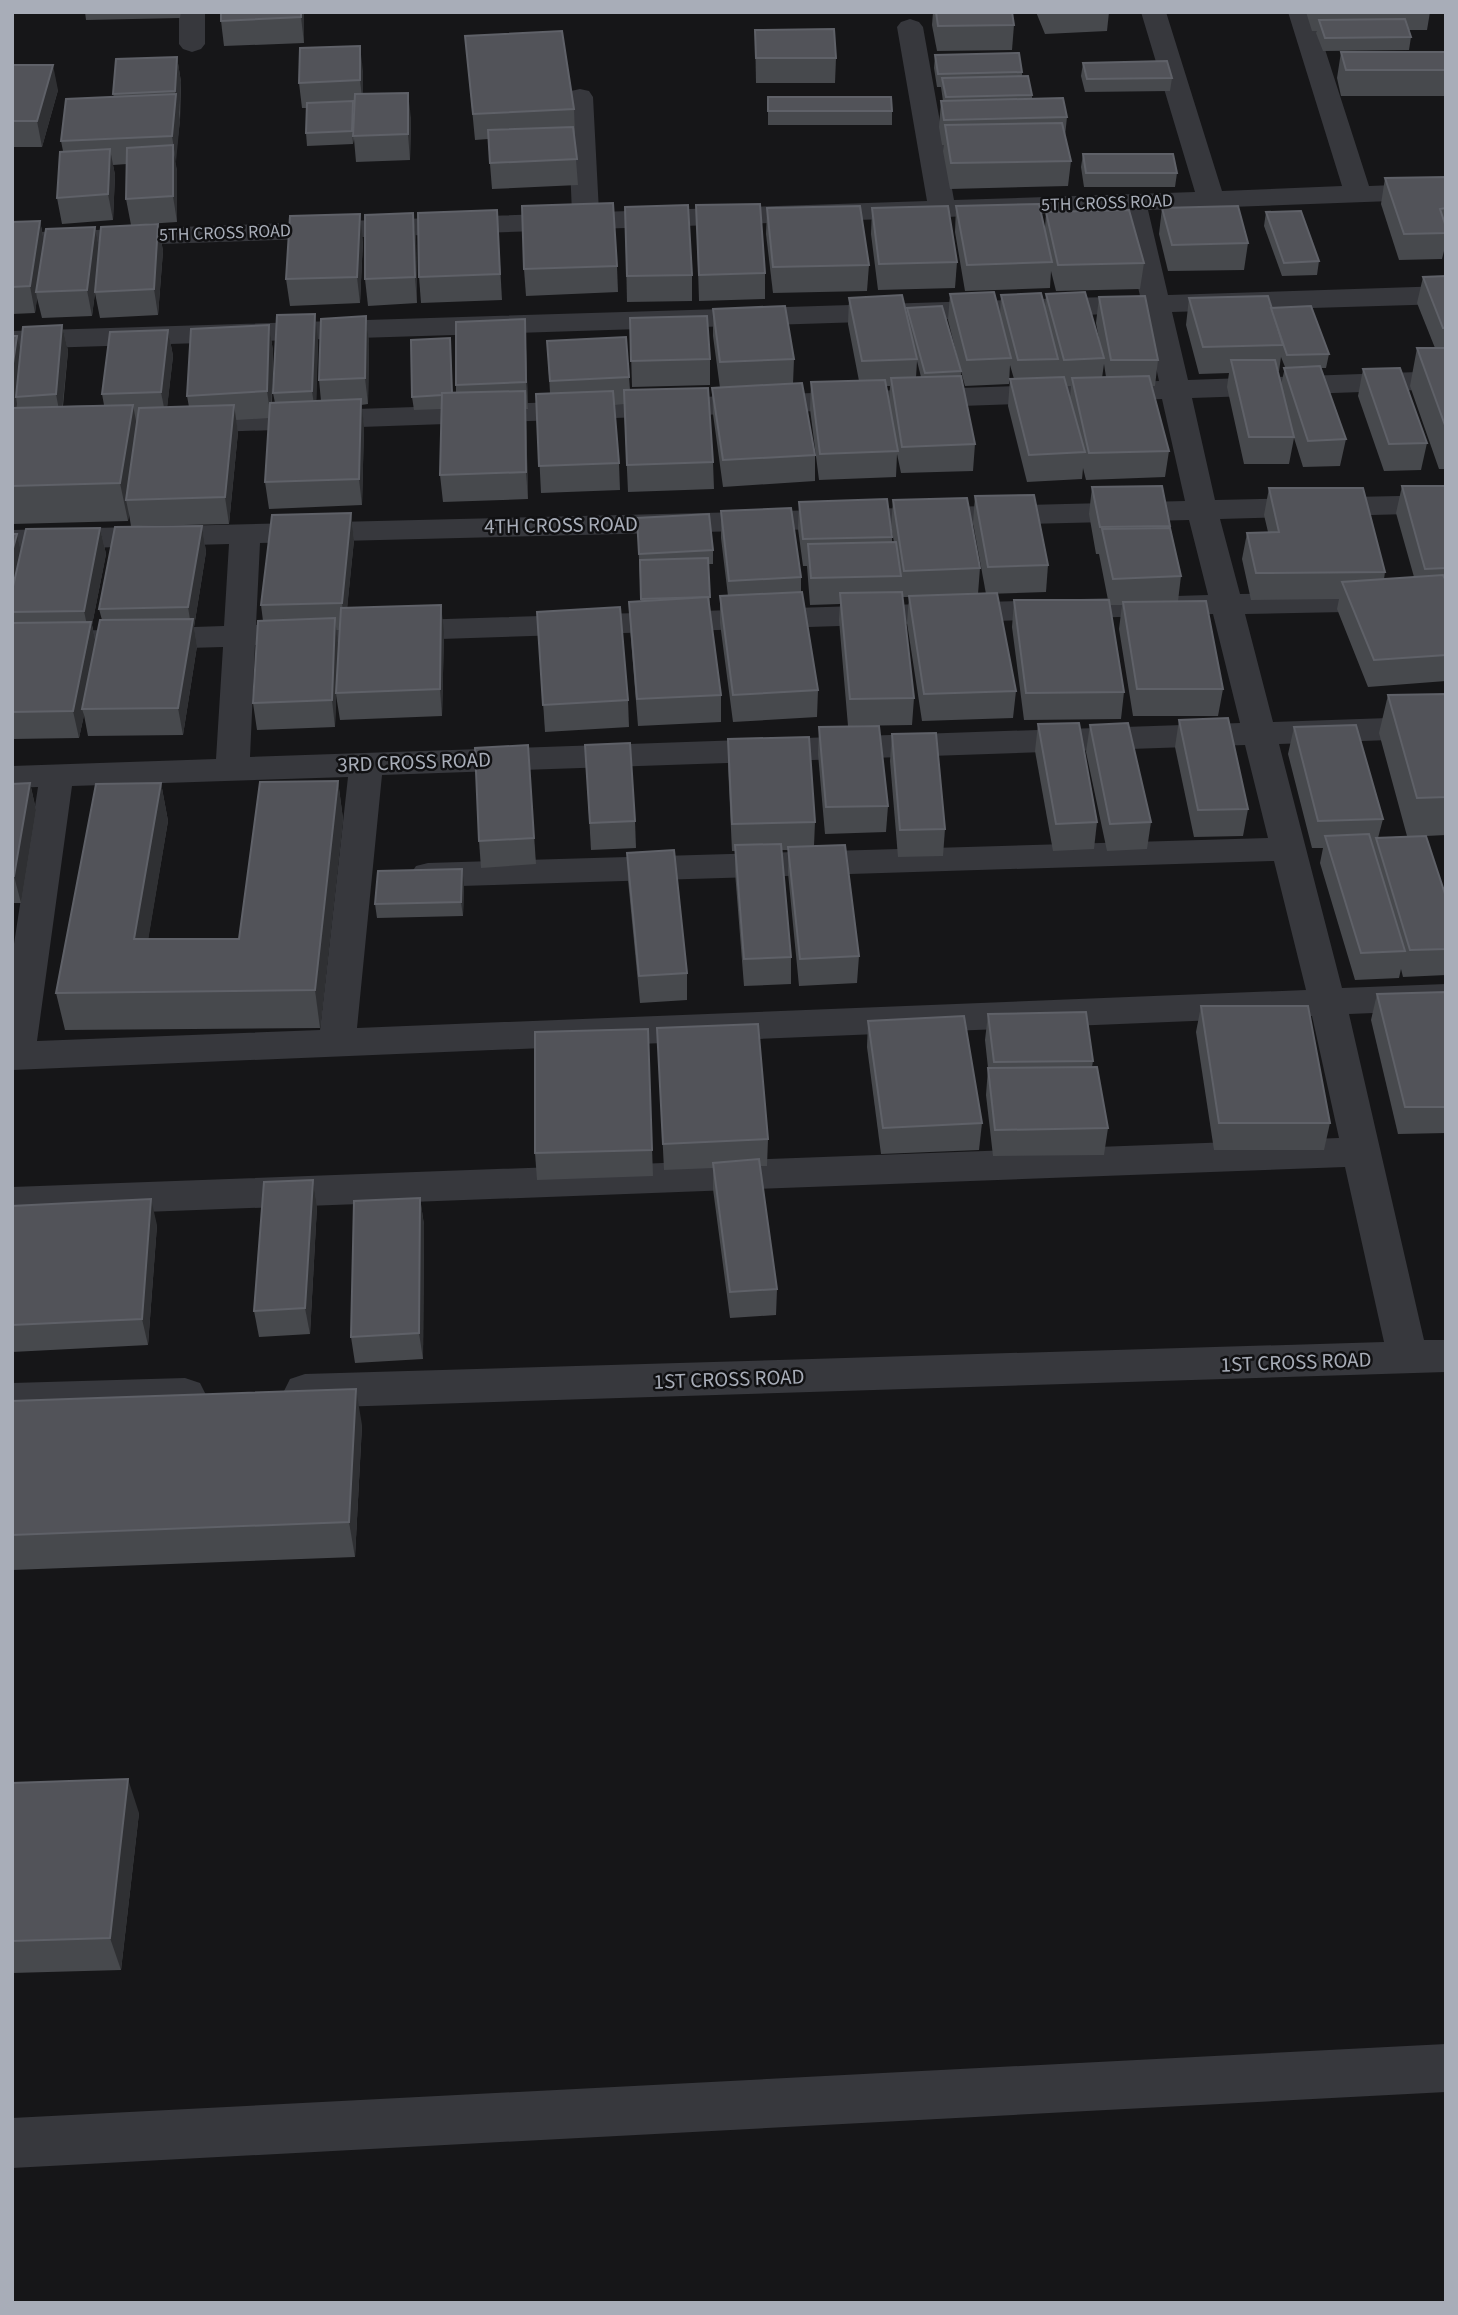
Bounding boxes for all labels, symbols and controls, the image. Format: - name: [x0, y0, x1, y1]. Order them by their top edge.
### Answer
- street label: 5TH CROSS ROAD: [1041, 188, 1173, 218]
- street label: 5TH CROSS ROAD: [159, 218, 291, 248]
- street label: 4TH CROSS ROAD: [484, 509, 638, 541]
- street label: 3RD CROSS ROAD: [337, 744, 491, 780]
- street label: 1ST CROSS ROAD: [1220, 1344, 1372, 1380]
- street label: 1ST CROSS ROAD: [653, 1361, 805, 1397]

